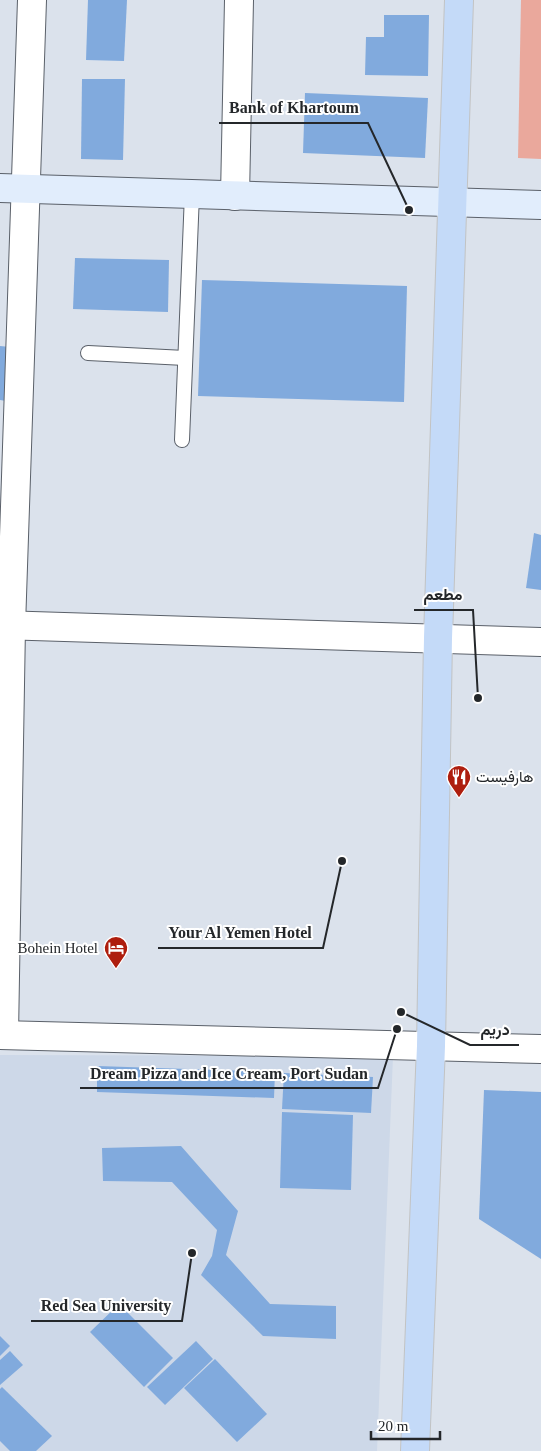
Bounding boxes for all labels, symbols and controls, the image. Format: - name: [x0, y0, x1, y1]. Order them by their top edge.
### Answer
- callout: Bank of Khartoum: [219, 92, 368, 123]
- text: Bank of Khartoum: [229, 99, 360, 116]
- callout: مطعم: [414, 579, 473, 610]
- text: مطعم: [424, 586, 463, 605]
- restaurant icon: هارفيست: [446, 764, 472, 798]
- place label: هارفيست: [476, 769, 533, 786]
- callout: Your Al Yemen Hotel: [158, 917, 323, 948]
- text: Your Al Yemen Hotel: [168, 924, 312, 941]
- hotel icon: Bohein Hotel: [103, 935, 129, 969]
- place label: Bohein Hotel: [18, 940, 98, 956]
- callout: دريم: [470, 1014, 519, 1045]
- text: دريم: [480, 1021, 510, 1040]
- callout: Dream Pizza and Ice Cream, Port Sudan: [80, 1057, 378, 1088]
- text: Dream Pizza and Ice Cream, Port Sudan: [90, 1065, 368, 1082]
- callout: Red Sea University: [31, 1290, 182, 1321]
- text: Red Sea University: [41, 1297, 171, 1315]
- scale bar: [371, 1408, 440, 1440]
- text: 20 m: [378, 1418, 409, 1434]

